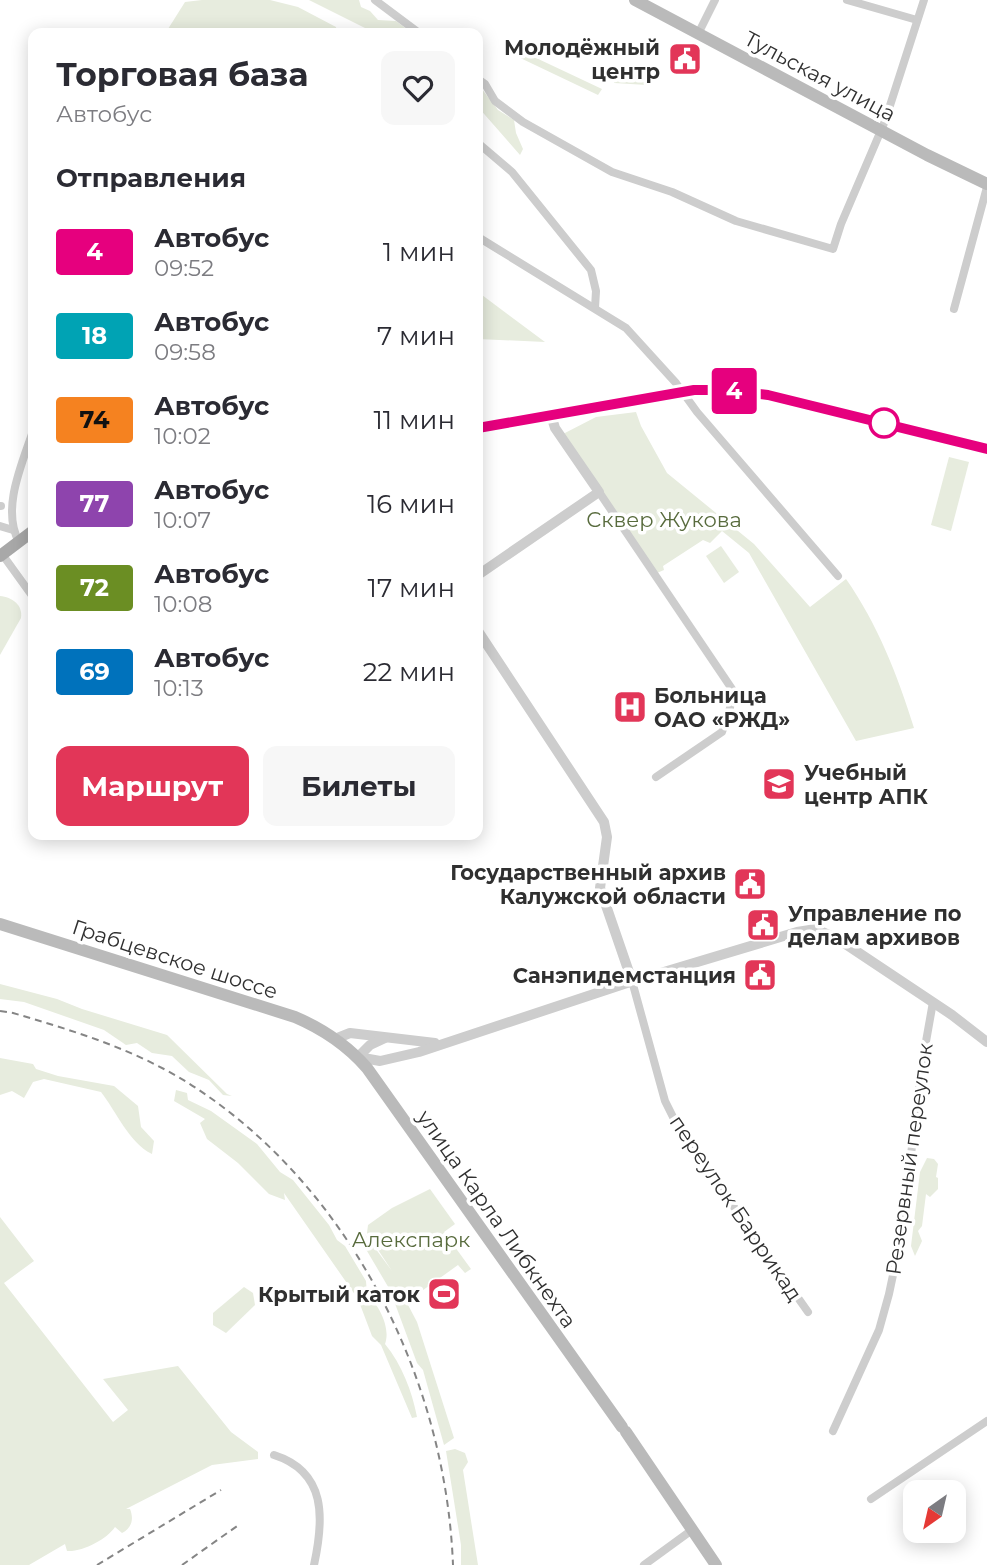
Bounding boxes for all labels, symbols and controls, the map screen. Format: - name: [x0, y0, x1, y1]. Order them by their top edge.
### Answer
- street label: Тульская улица: [740, 26, 900, 126]
- place label: Молодёжный центр: [504, 35, 660, 84]
- public building icon: Молодёжный центр: [666, 40, 704, 78]
- button: heart: [381, 51, 455, 125]
- text: Торговая база: [56, 54, 308, 94]
- text: Автобус: [56, 100, 152, 128]
- text: Отправления: [56, 162, 246, 194]
- text: Автобус: [154, 222, 269, 254]
- text: 1 мин: [383, 236, 455, 268]
- text: 4: [86, 237, 103, 266]
- text: 09:52: [154, 254, 214, 282]
- text: Автобус: [154, 306, 269, 338]
- text: 7 мин: [377, 320, 455, 352]
- text: 18: [82, 321, 107, 350]
- text: 09:58: [154, 338, 216, 366]
- line badge: 4: [711, 368, 757, 414]
- text: 4: [726, 376, 742, 405]
- text: Автобус: [154, 390, 269, 422]
- text: 11 мин: [373, 404, 455, 436]
- text: 74: [80, 405, 109, 434]
- unlabelled marker: [869, 408, 899, 438]
- text: 10:02: [154, 422, 211, 450]
- text: Автобус: [154, 474, 269, 506]
- text: 16 мин: [367, 488, 455, 520]
- text: 77: [80, 489, 109, 518]
- text: 10:07: [154, 506, 211, 534]
- park label: Сквер Жукова: [586, 507, 742, 532]
- text: Автобус: [154, 558, 269, 590]
- text: 17 мин: [368, 572, 455, 604]
- text: 72: [80, 573, 109, 602]
- text: 10:08: [154, 590, 212, 618]
- text: Автобус: [154, 642, 269, 674]
- text: 22 мин: [363, 656, 455, 688]
- text: 69: [79, 657, 110, 686]
- text: 10:13: [154, 674, 204, 702]
- place label: Больница ОАО «РЖД»: [654, 683, 790, 732]
- hospital icon: Больница ОАО «РЖД»: [611, 688, 649, 726]
- button: Маршрут: [56, 746, 249, 826]
- button: Билеты: [263, 746, 455, 826]
- place label: Учебный центр АПК: [804, 760, 928, 809]
- school or university icon: Учебный центр АПК: [760, 765, 798, 803]
- place label: Государственный архив Калужской области: [450, 860, 726, 909]
- public building icon: Государственный архив Калужской области: [731, 865, 769, 903]
- place label: Управление по делам архивов: [788, 901, 962, 950]
- public building icon: Управление по делам архивов: [744, 906, 782, 944]
- street label: Грабцевское шоссе: [69, 914, 281, 1004]
- public building icon: Санэпидемстанция: [741, 956, 779, 994]
- place label: Санэпидемстанция: [513, 963, 736, 988]
- street label: Резервный переулок: [880, 1041, 938, 1277]
- street label: улица Карла Либкнехта: [412, 1105, 582, 1333]
- street label: переулок Баррикад: [665, 1110, 807, 1306]
- park label: Алекспарк: [352, 1227, 470, 1252]
- sports icon: Крытый каток: [425, 1275, 463, 1313]
- place label: Крытый каток: [258, 1282, 421, 1307]
- north arrow: [903, 1480, 966, 1544]
- map controls: [903, 1480, 966, 1543]

